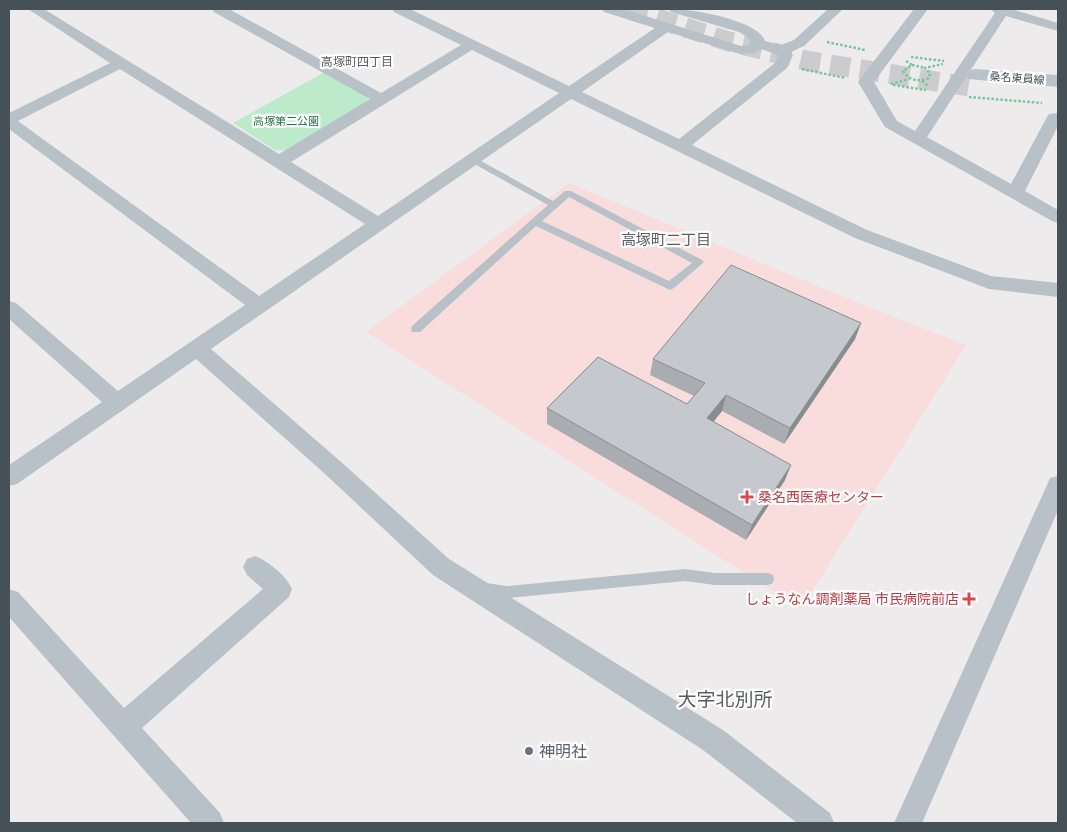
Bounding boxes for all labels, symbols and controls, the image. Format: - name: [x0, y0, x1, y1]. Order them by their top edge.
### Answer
- district label: 高塚町四丁目: [321, 55, 393, 69]
- street label: 桑名東員線: [989, 70, 1045, 87]
- park label: 高塚第二公園: [253, 115, 319, 128]
- district label: 高塚町二丁目: [621, 231, 711, 249]
- place label: 桑名西医療センター: [758, 489, 884, 506]
- marker: 桑名西医療センター: [740, 490, 754, 504]
- place label: しょうなん調剤薬局 市民病院前店: [746, 591, 959, 608]
- marker: しょうなん調剤薬局 市民病院前店: [963, 593, 975, 605]
- district label: 大字北別所: [677, 688, 773, 711]
- place label: 神明社: [539, 742, 587, 761]
- marker: 神明社: [523, 745, 535, 757]

